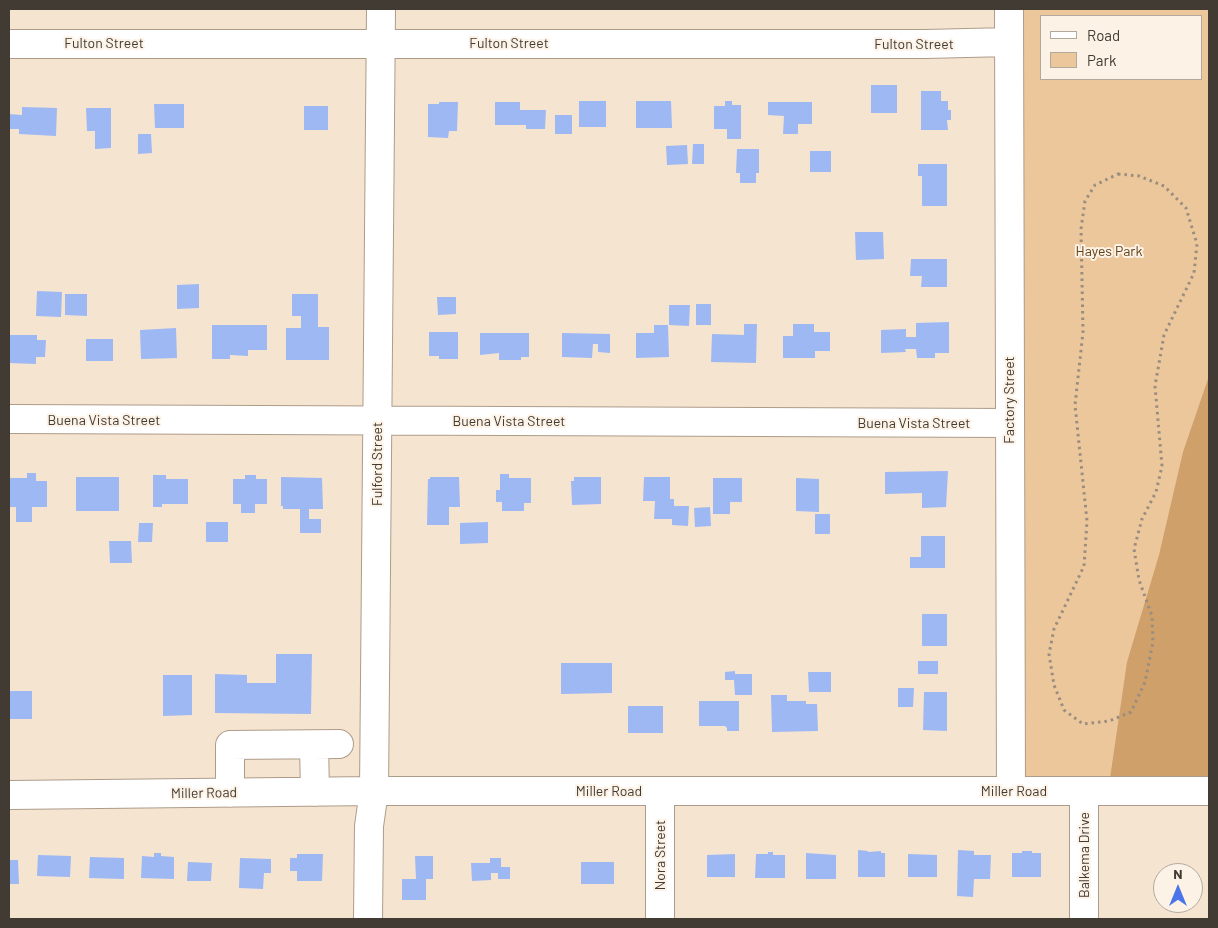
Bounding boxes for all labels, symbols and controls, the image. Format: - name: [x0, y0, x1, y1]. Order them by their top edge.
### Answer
- legend: [1040, 15, 1203, 80]
- text: Road: [1087, 26, 1120, 44]
- street label: Fulton Street: [64, 35, 144, 51]
- street label: Fulton Street: [469, 35, 549, 51]
- street label: Fulton Street: [874, 36, 954, 52]
- text: Park: [1087, 51, 1116, 69]
- park label: Hayes Park: [1076, 243, 1142, 259]
- street label: Factory Street: [1001, 356, 1017, 444]
- street label: Buena Vista Street: [48, 412, 160, 428]
- street label: Buena Vista Street: [453, 413, 565, 429]
- street label: Buena Vista Street: [858, 415, 970, 431]
- street label: Fulford Street: [369, 422, 385, 506]
- street label: Miller Road: [576, 783, 642, 799]
- street label: Miller Road: [981, 783, 1047, 799]
- street label: Miller Road: [171, 784, 237, 802]
- street label: Balkema Drive: [1076, 812, 1092, 898]
- street label: Nora Street: [652, 820, 668, 890]
- north arrow: [1153, 863, 1203, 913]
- text: N: [1173, 865, 1183, 882]

